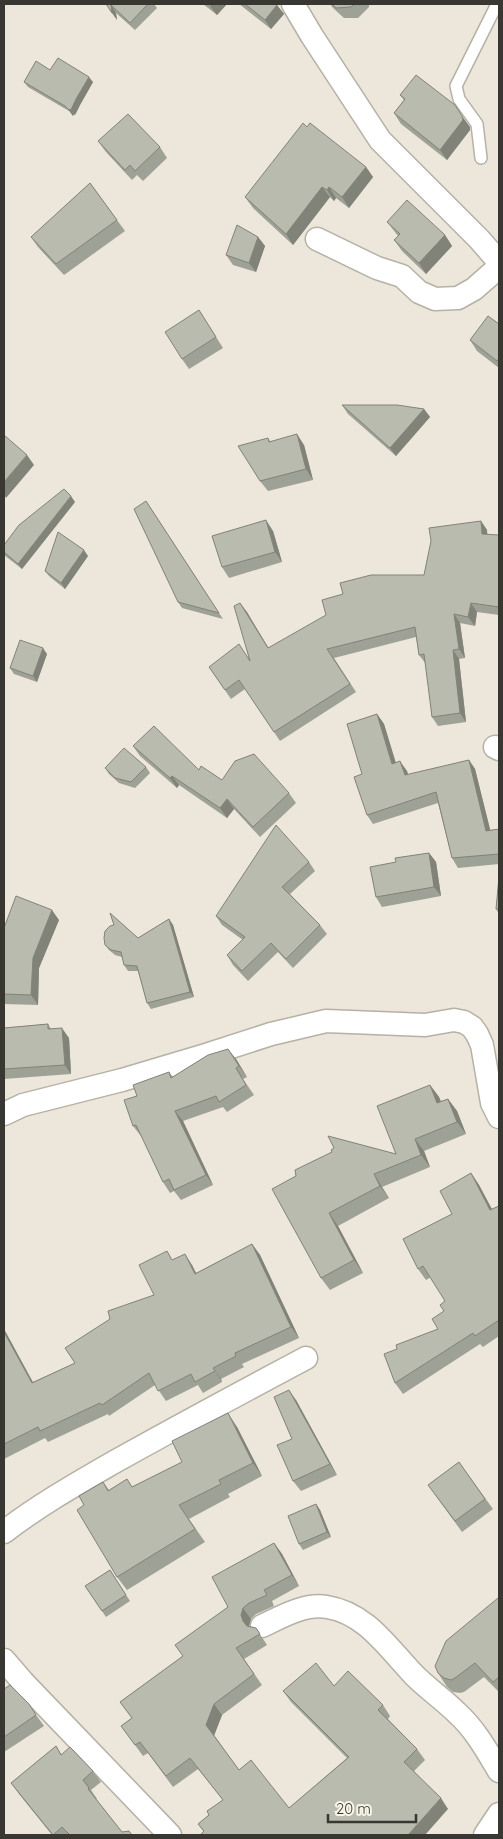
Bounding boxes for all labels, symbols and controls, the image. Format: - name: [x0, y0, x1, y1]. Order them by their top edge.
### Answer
- scale bar: [328, 1792, 416, 1824]
- text: 20 m: [336, 1799, 371, 1818]

